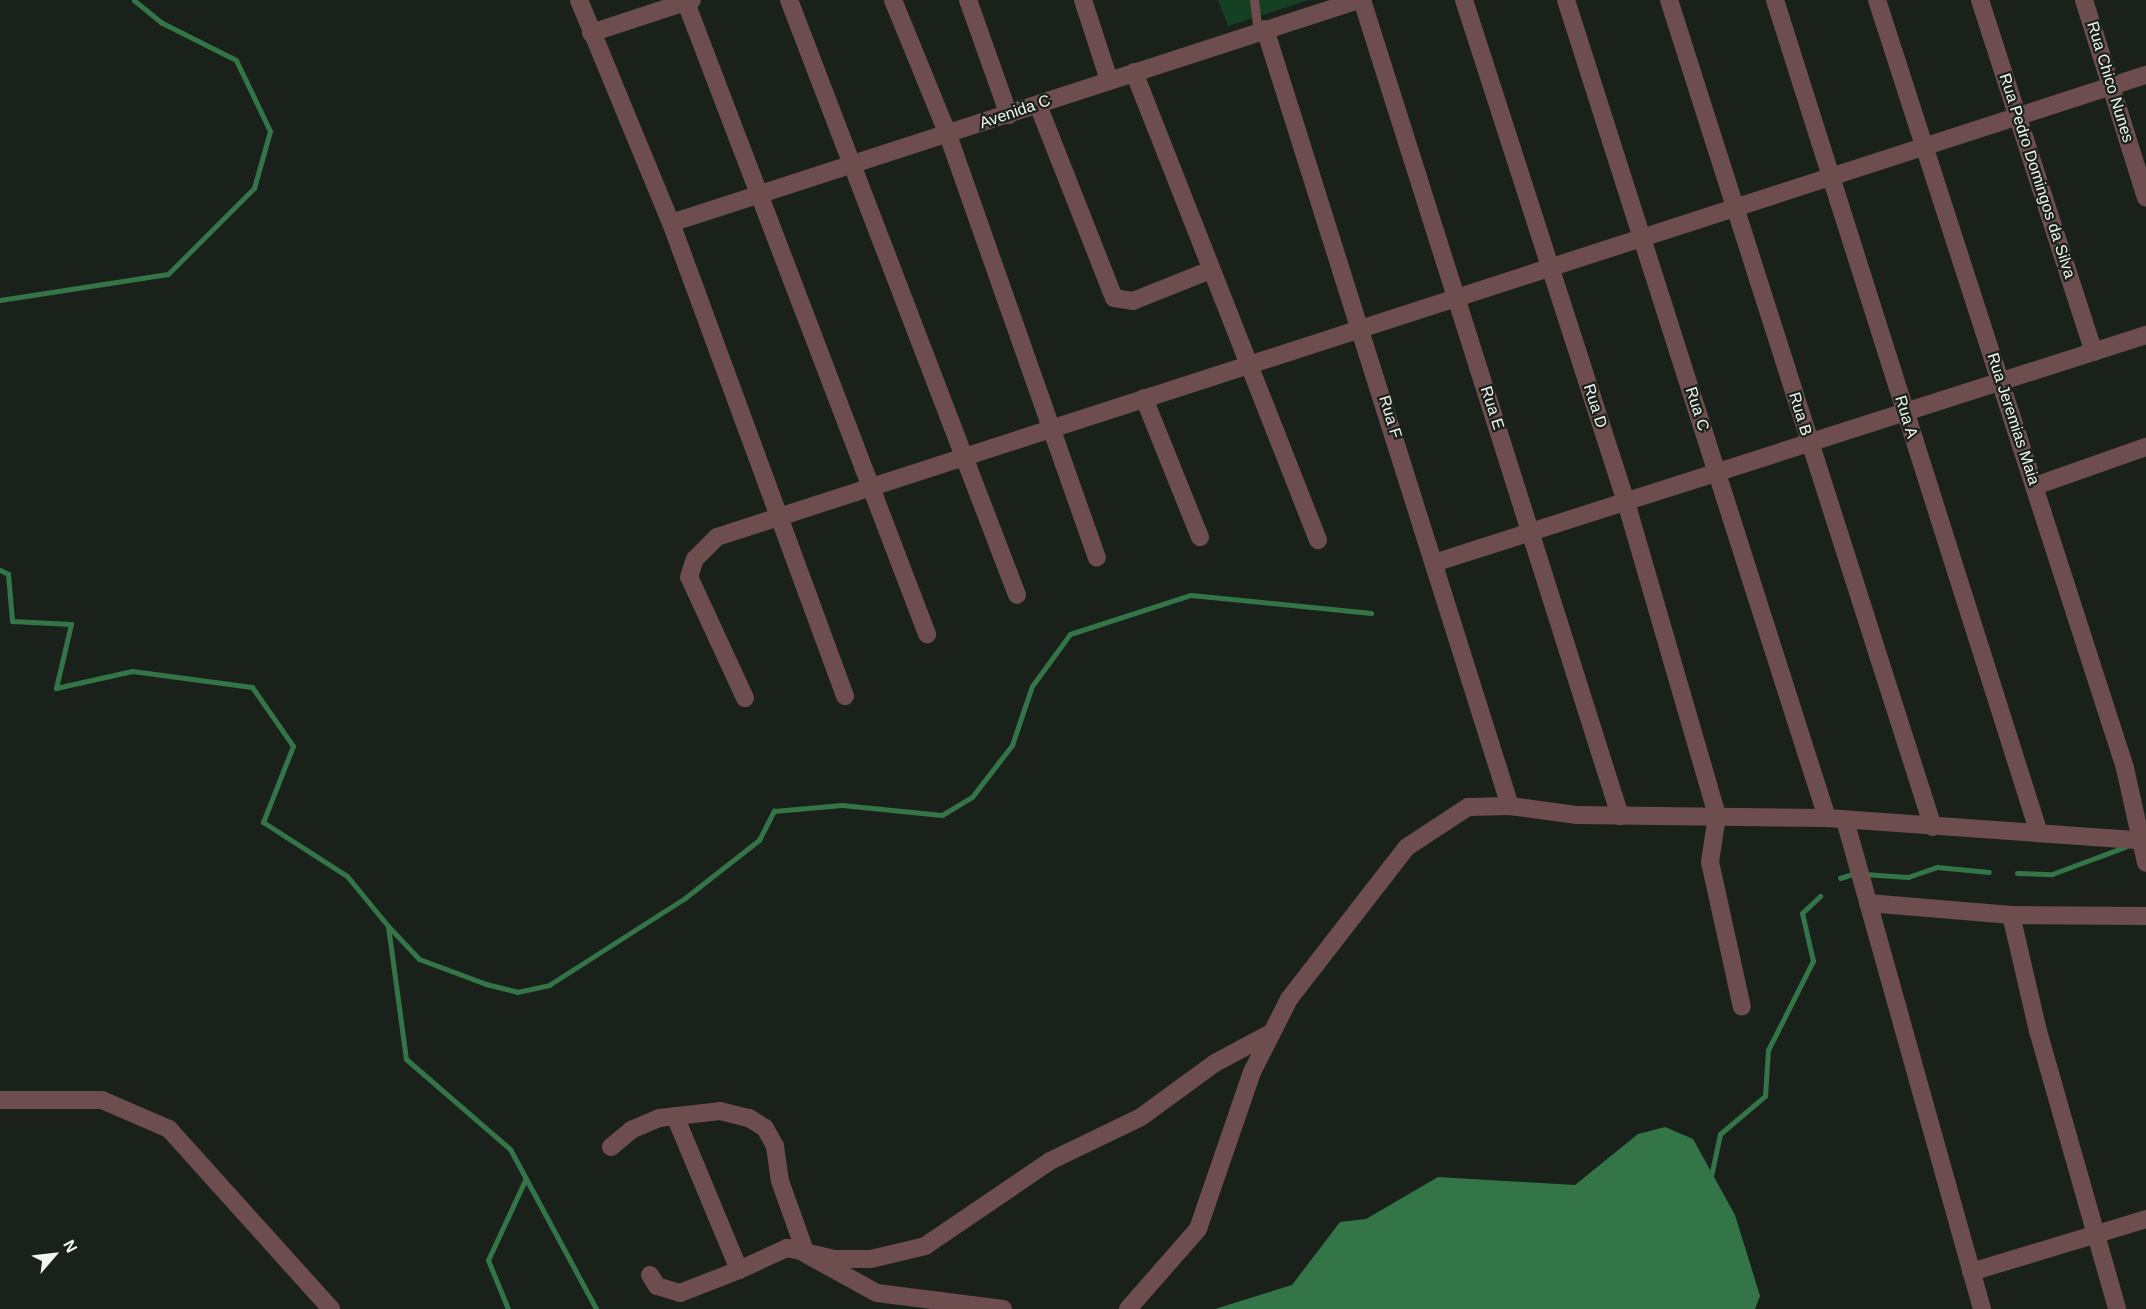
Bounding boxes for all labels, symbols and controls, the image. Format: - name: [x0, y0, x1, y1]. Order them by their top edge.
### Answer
- street label: Rua Chico Nunes: [2082, 19, 2138, 145]
- street label: Rua Pedro Domingos da Silva: [1995, 71, 2079, 281]
- street label: Avenida C: [977, 91, 1053, 133]
- street label: Rua Jeremias Maia: [1983, 350, 2043, 488]
- street label: Rua D: [1579, 381, 1611, 431]
- street label: Rua E: [1476, 384, 1508, 432]
- street label: Rua C: [1681, 384, 1713, 434]
- street label: Rua B: [1784, 390, 1816, 438]
- street label: Rua F: [1374, 393, 1406, 441]
- street label: Rua A: [1890, 393, 1922, 441]
- north arrow: [24, 1225, 84, 1285]
- text: N: [60, 1237, 81, 1255]

